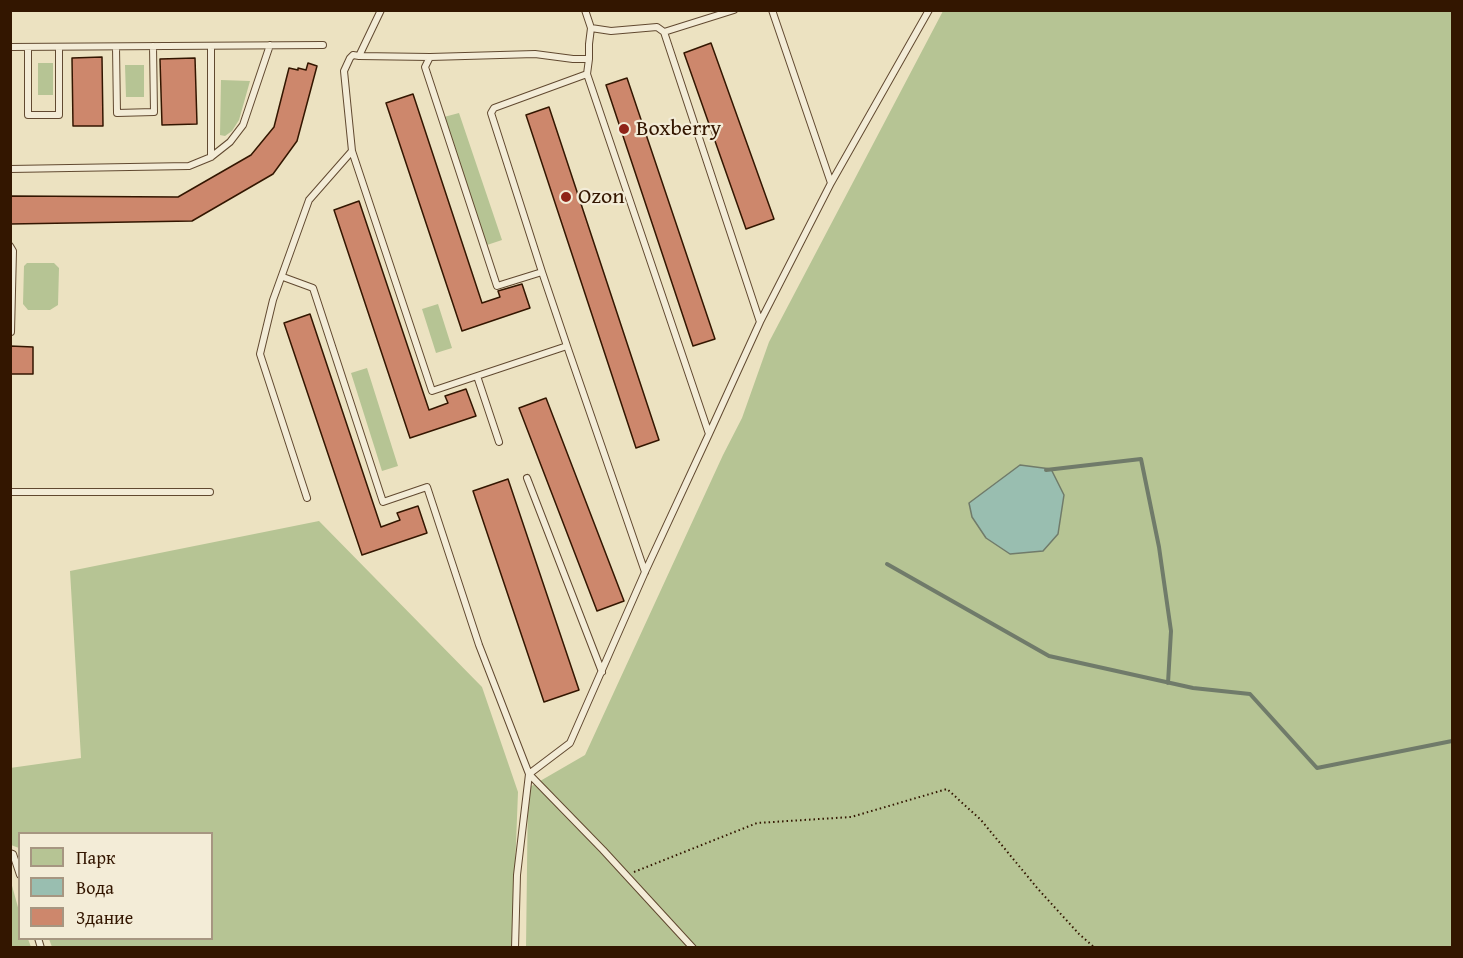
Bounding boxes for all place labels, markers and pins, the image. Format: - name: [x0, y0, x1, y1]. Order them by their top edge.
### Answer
- place label: Boxberry: [636, 116, 721, 142]
- marker: Boxberry: [617, 122, 631, 136]
- place label: Ozon: [578, 184, 625, 210]
- marker: Ozon: [559, 190, 573, 204]

